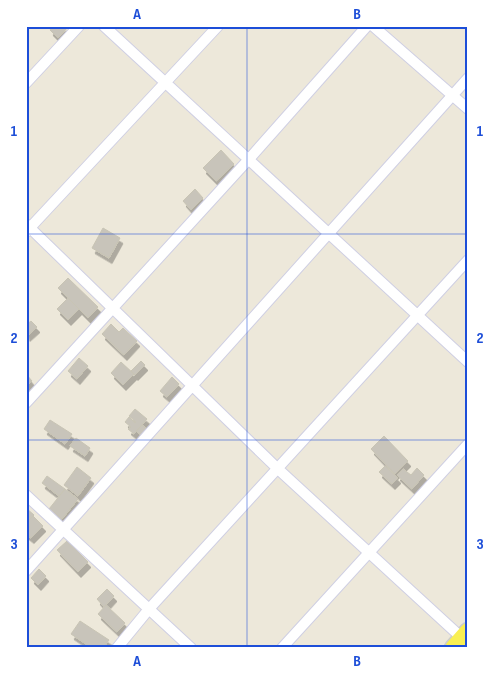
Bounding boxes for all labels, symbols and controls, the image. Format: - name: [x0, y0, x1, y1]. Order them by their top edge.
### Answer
- text: A: [132, 5, 141, 24]
- text: B: [353, 5, 361, 24]
- text: 1: [11, 122, 18, 141]
- text: 1: [477, 122, 484, 141]
- text: 2: [10, 329, 18, 348]
- text: 2: [476, 329, 484, 348]
- text: 3: [10, 535, 18, 554]
- text: 3: [476, 535, 484, 554]
- text: A: [132, 652, 141, 671]
- text: B: [353, 652, 361, 671]

